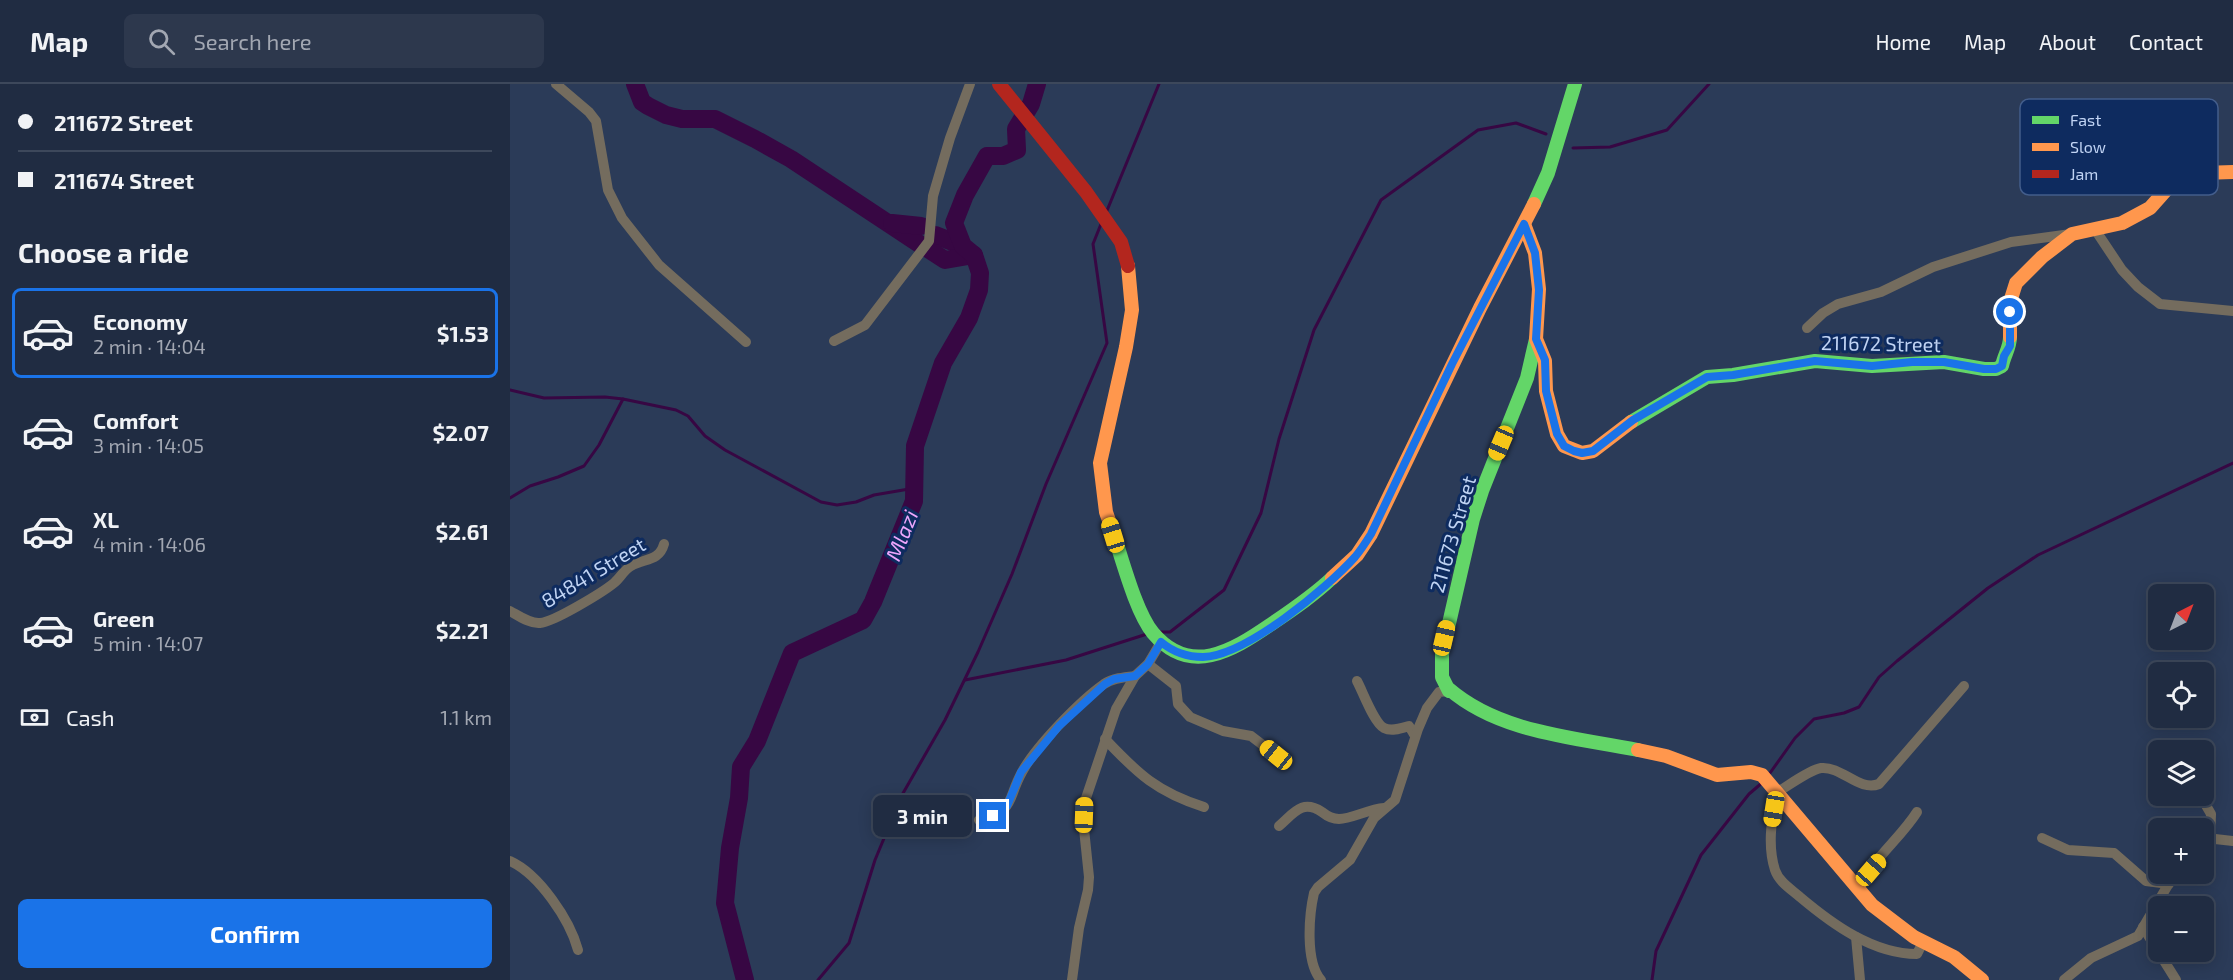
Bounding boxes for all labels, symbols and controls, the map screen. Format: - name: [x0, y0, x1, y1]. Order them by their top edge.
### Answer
- search box: [124, 14, 544, 68]
- text: Map: [30, 24, 88, 58]
- icon: search: [145, 25, 178, 58]
- text: Search here: [193, 28, 312, 54]
- text: Home: [1875, 29, 1931, 54]
- text: Map: [1964, 29, 2006, 54]
- text: About: [2039, 29, 2096, 54]
- text: Contact: [2129, 29, 2203, 54]
- legend: [2020, 99, 2218, 195]
- text: 211672 Street: [54, 109, 193, 135]
- text: Fast: [2070, 110, 2101, 129]
- text: Slow: [2070, 137, 2106, 156]
- text: Jam: [2070, 164, 2098, 183]
- text: 211674 Street: [54, 167, 194, 193]
- text: Choose a ride: [18, 236, 189, 268]
- route start: [1996, 298, 2023, 325]
- icon: car: [21, 306, 75, 360]
- text: Economy: [93, 308, 188, 334]
- text: $1.53: [437, 320, 489, 346]
- street label: 211672 Street: [1821, 330, 1942, 356]
- text: 2 min · 14:04: [93, 334, 206, 358]
- icon: car: [21, 405, 75, 459]
- text: Comfort: [93, 407, 178, 433]
- text: $2.07: [433, 419, 489, 445]
- car: [1486, 423, 1516, 463]
- text: 3 min · 14:05: [93, 433, 204, 457]
- street label: 211673 Street: [1424, 473, 1480, 595]
- icon: car: [21, 504, 75, 558]
- text: XL: [93, 506, 119, 532]
- water label: Mlazi: [880, 506, 922, 564]
- car: [1099, 515, 1127, 555]
- text: $2.61: [436, 518, 489, 544]
- street label: 84841 Street: [537, 531, 650, 612]
- text: 4 min · 14:06: [93, 532, 206, 556]
- north arrow: [2148, 584, 2214, 650]
- map controls: [2148, 584, 2214, 962]
- icon: car: [21, 603, 75, 657]
- text: Green: [93, 605, 155, 631]
- text: $2.21: [436, 617, 489, 643]
- car: [1431, 618, 1457, 658]
- text: 5 min · 14:07: [93, 631, 203, 655]
- button: locate: [2148, 662, 2214, 728]
- icon: cash: [18, 701, 51, 734]
- text: Cash: [66, 704, 115, 730]
- text: 1.1 km: [440, 705, 492, 729]
- car: [1256, 737, 1296, 773]
- button: layers: [2148, 740, 2214, 806]
- car: [1762, 790, 1786, 828]
- callout: 3 min: [873, 795, 972, 837]
- car: [1074, 797, 1094, 833]
- route end: [979, 802, 1006, 829]
- text: 3 min: [897, 804, 948, 828]
- button: +: [2148, 818, 2214, 884]
- car: [1852, 851, 1890, 889]
- button: −: [2148, 896, 2214, 962]
- button: Confirm: [18, 899, 492, 968]

